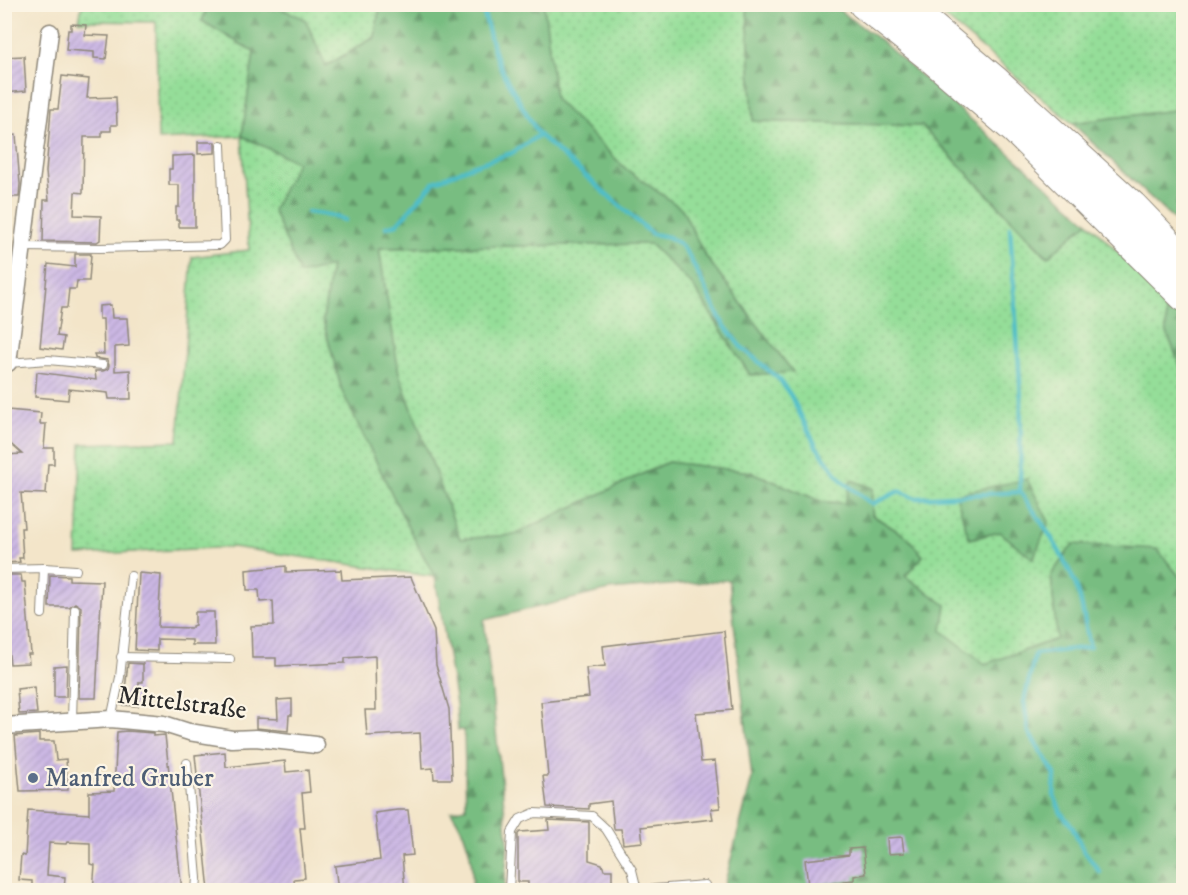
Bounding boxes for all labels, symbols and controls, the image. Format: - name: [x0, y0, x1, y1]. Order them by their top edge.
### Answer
- street label: Mittelstraße: [116, 679, 248, 727]
- place label: Manfred Gruber: [45, 762, 214, 795]
- marker: Manfred Gruber: [26, 771, 40, 785]

